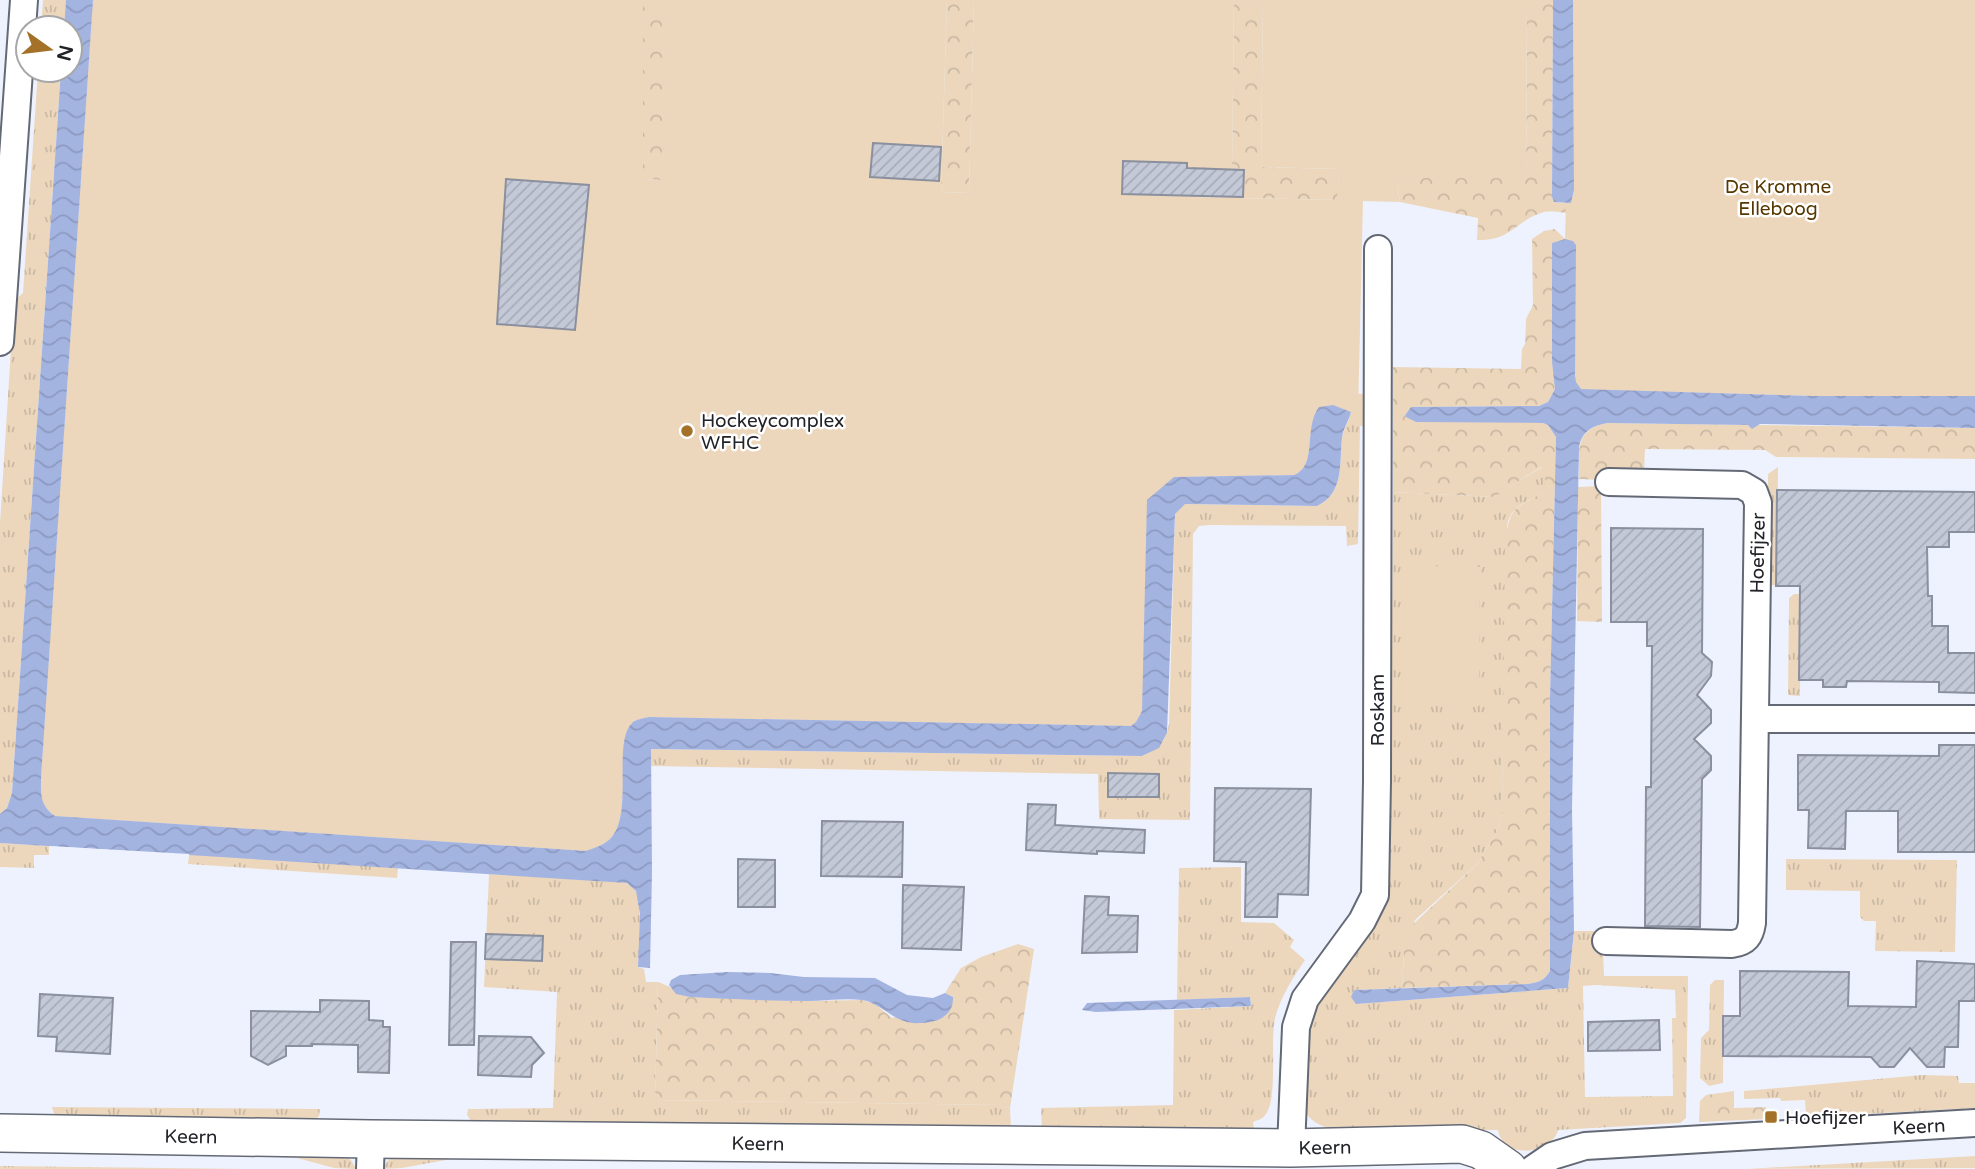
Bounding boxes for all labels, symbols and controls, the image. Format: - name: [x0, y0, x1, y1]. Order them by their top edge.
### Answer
- north arrow: [14, 14, 84, 84]
- text: N: [52, 43, 77, 63]
- park label: De Kromme Elleboog: [1725, 176, 1831, 220]
- place label: Hockeycomplex WFHC: [701, 410, 844, 454]
- marker: Hockeycomplex WFHC: [679, 423, 695, 439]
- street label: Hoefijzer: [1746, 512, 1770, 594]
- street label: Roskam: [1367, 674, 1389, 746]
- place label: Hoefijzer: [1785, 1107, 1867, 1129]
- marker: Hoefijzer: [1763, 1109, 1779, 1125]
- street label: Keern: [1892, 1115, 1946, 1139]
- street label: Keern: [164, 1126, 218, 1148]
- street label: Keern: [731, 1133, 785, 1155]
- street label: Keern: [1298, 1137, 1352, 1159]

